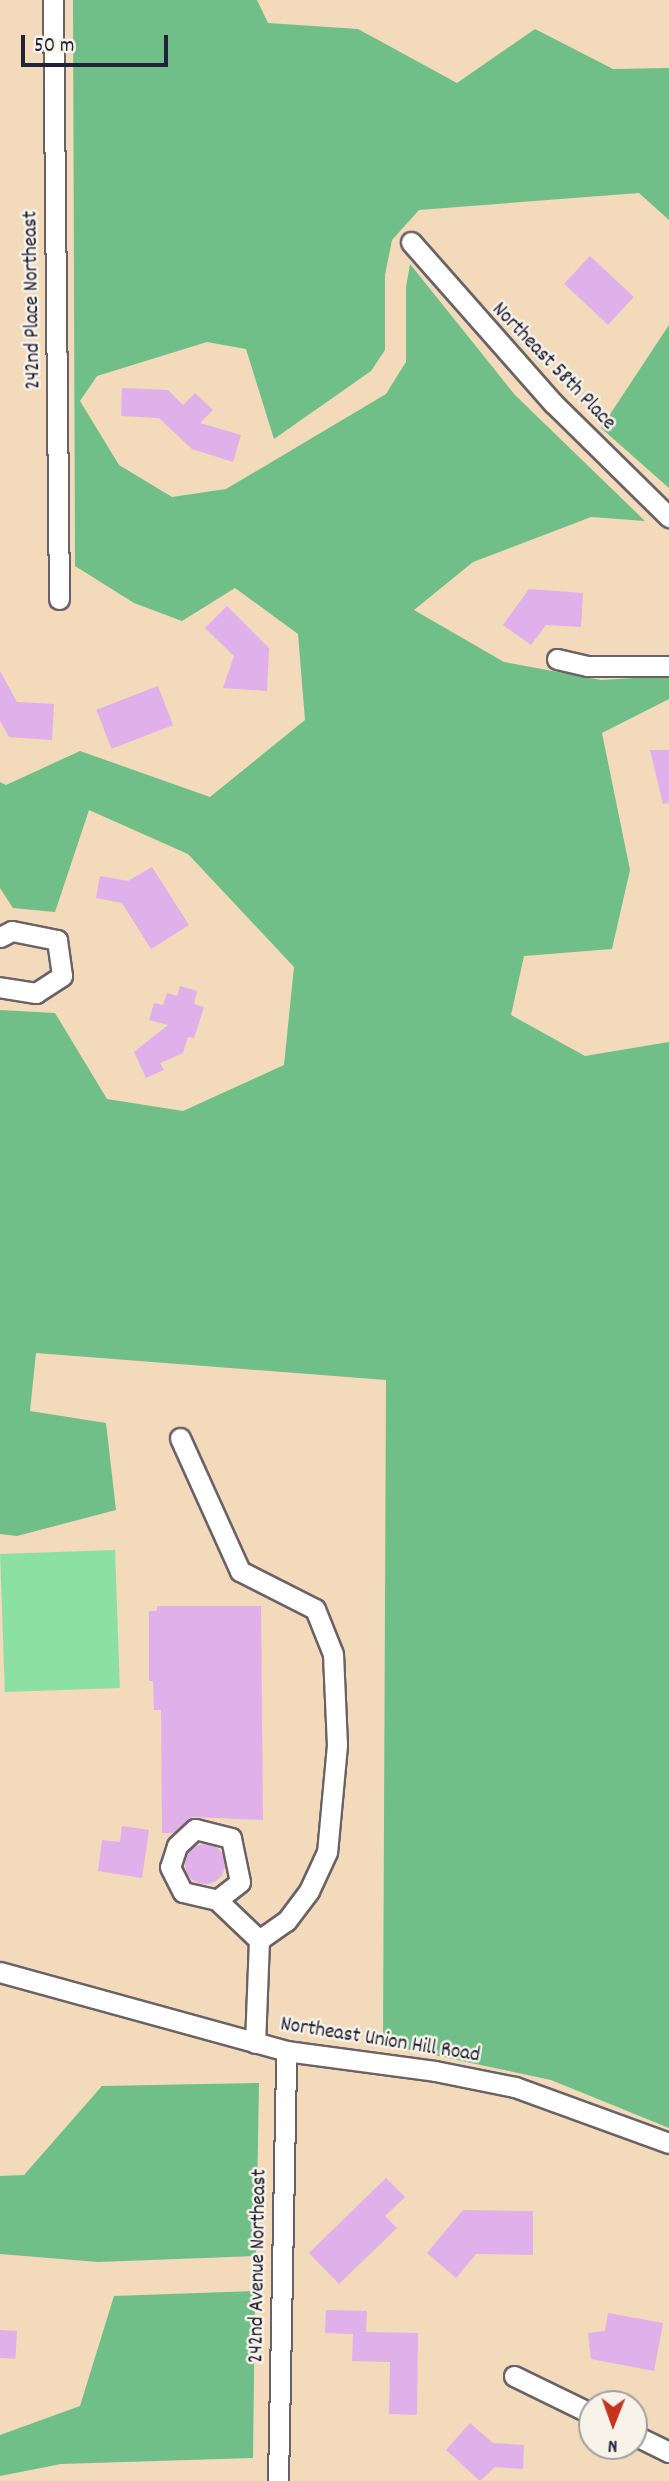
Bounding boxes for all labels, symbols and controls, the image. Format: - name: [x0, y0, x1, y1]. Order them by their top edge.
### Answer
- scale bar: [24, 21, 172, 65]
- text: 50 m: [34, 32, 74, 62]
- street label: 242nd Place Northeast: [19, 210, 47, 390]
- street label: Northeast 58th Place: [486, 298, 620, 436]
- street label: Northeast Union Hill Road: [278, 2013, 482, 2069]
- street label: 242nd Avenue Northeast: [245, 2169, 273, 2363]
- north arrow: [578, 2390, 648, 2460]
- text: N: [608, 2431, 618, 2458]

